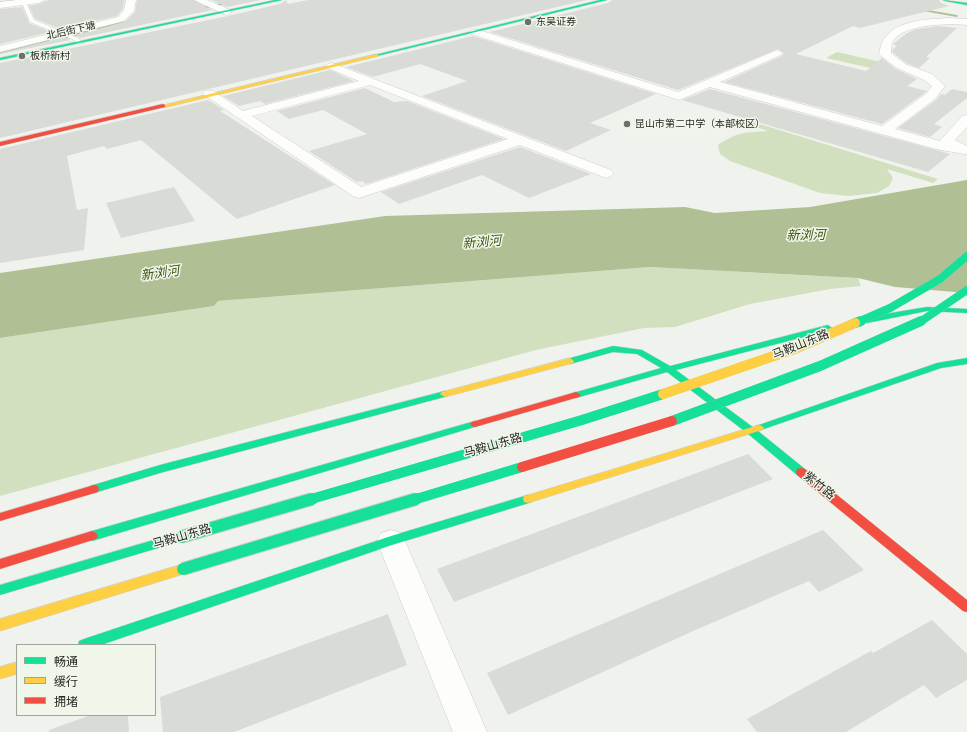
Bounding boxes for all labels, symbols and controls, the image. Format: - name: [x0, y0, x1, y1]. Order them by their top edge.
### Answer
- place label: 东吴证券: [536, 16, 576, 28]
- marker: 东吴证券: [523, 17, 533, 27]
- street label: 北后街下塘: [45, 20, 97, 42]
- place label: 板桥新村: [30, 50, 70, 62]
- marker: 板桥新村: [17, 51, 27, 61]
- place label: 昆山市第二中学（本部校区）: [635, 118, 765, 130]
- marker: 昆山市第二中学（本部校区）: [622, 119, 632, 129]
- water label: 新浏河: [786, 228, 826, 244]
- water label: 新浏河: [462, 234, 502, 252]
- water label: 新浏河: [140, 264, 180, 284]
- street label: 马鞍山东路: [770, 327, 832, 363]
- street label: 马鞍山东路: [462, 431, 524, 461]
- street label: 紫竹路: [800, 469, 838, 503]
- street label: 马鞍山东路: [151, 522, 213, 552]
- legend: [16, 644, 156, 716]
- text: 畅通: [54, 655, 78, 669]
- text: 缓行: [54, 675, 78, 689]
- text: 拥堵: [54, 695, 78, 709]

